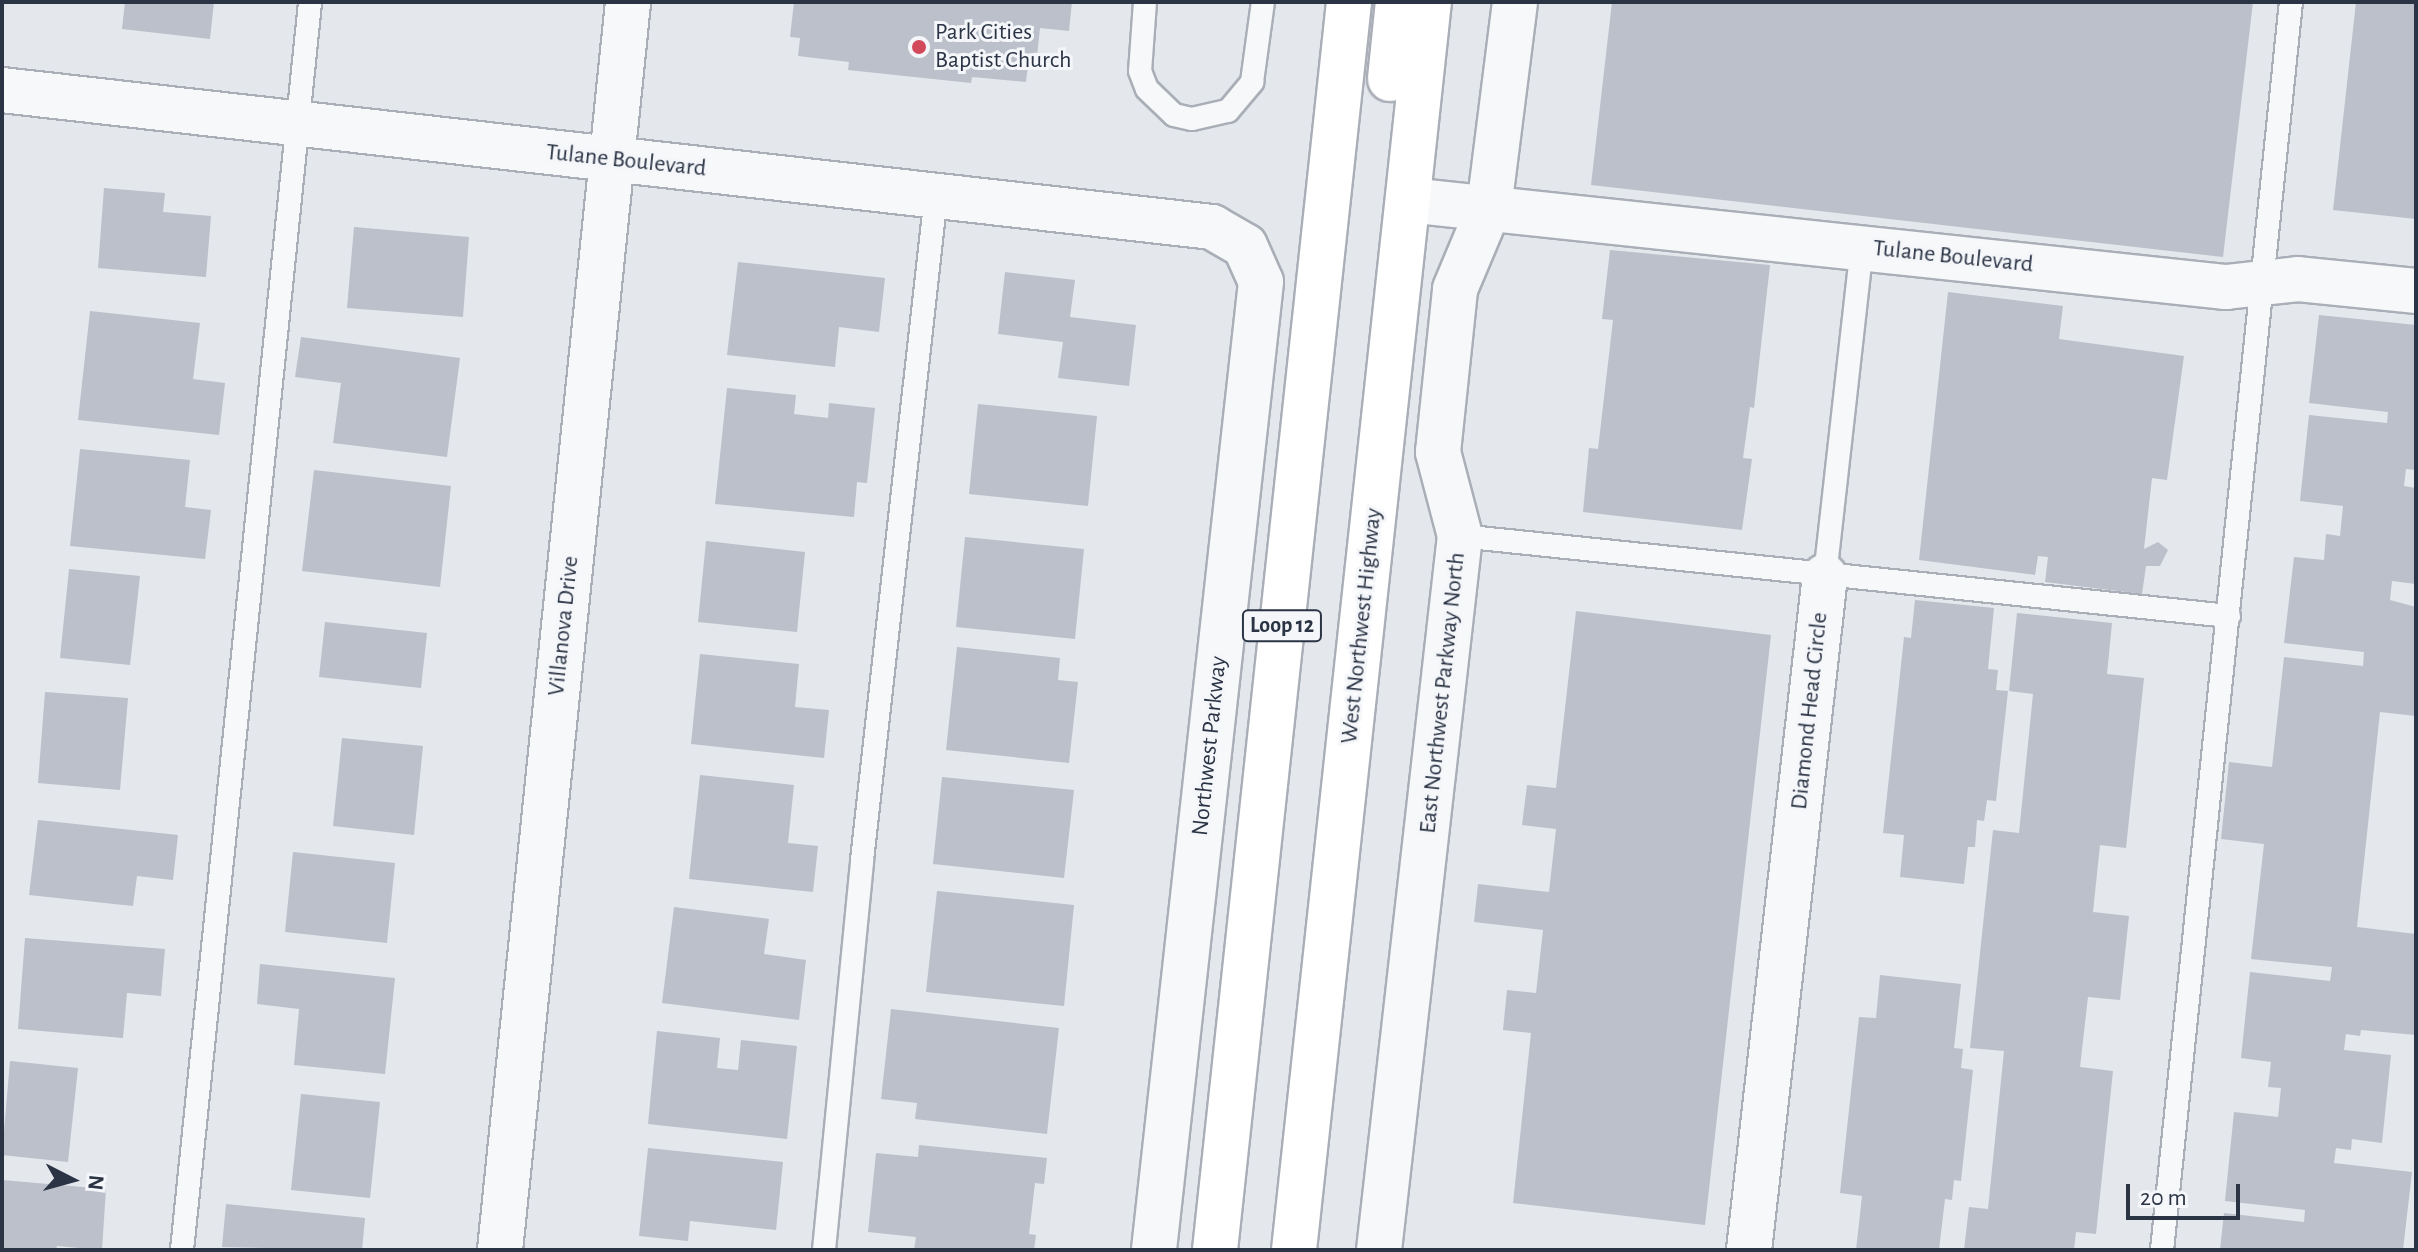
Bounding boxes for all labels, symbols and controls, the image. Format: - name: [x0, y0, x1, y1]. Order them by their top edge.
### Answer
- place label: Park Cities Baptist Church: [935, 19, 1072, 75]
- marker: Park Cities Baptist Church: [910, 38, 928, 56]
- street label: Tulane Boulevard: [545, 138, 707, 184]
- street label: Tulane Boulevard: [1872, 234, 2034, 280]
- street label: West Northwest Highway: [1335, 507, 1389, 745]
- street label: East Northwest Parkway North: [1414, 551, 1472, 835]
- street label: Villanova Drive: [542, 555, 586, 697]
- road number: Loop 12: [1240, 608, 1324, 644]
- street label: Diamond Head Circle: [1785, 611, 1835, 811]
- street label: Northwest Parkway: [1186, 655, 1234, 837]
- north arrow: [32, 1140, 112, 1220]
- scale bar: [2130, 1168, 2244, 1218]
- text: N: [84, 1174, 108, 1191]
- text: 20 m: [2140, 1186, 2187, 1210]

